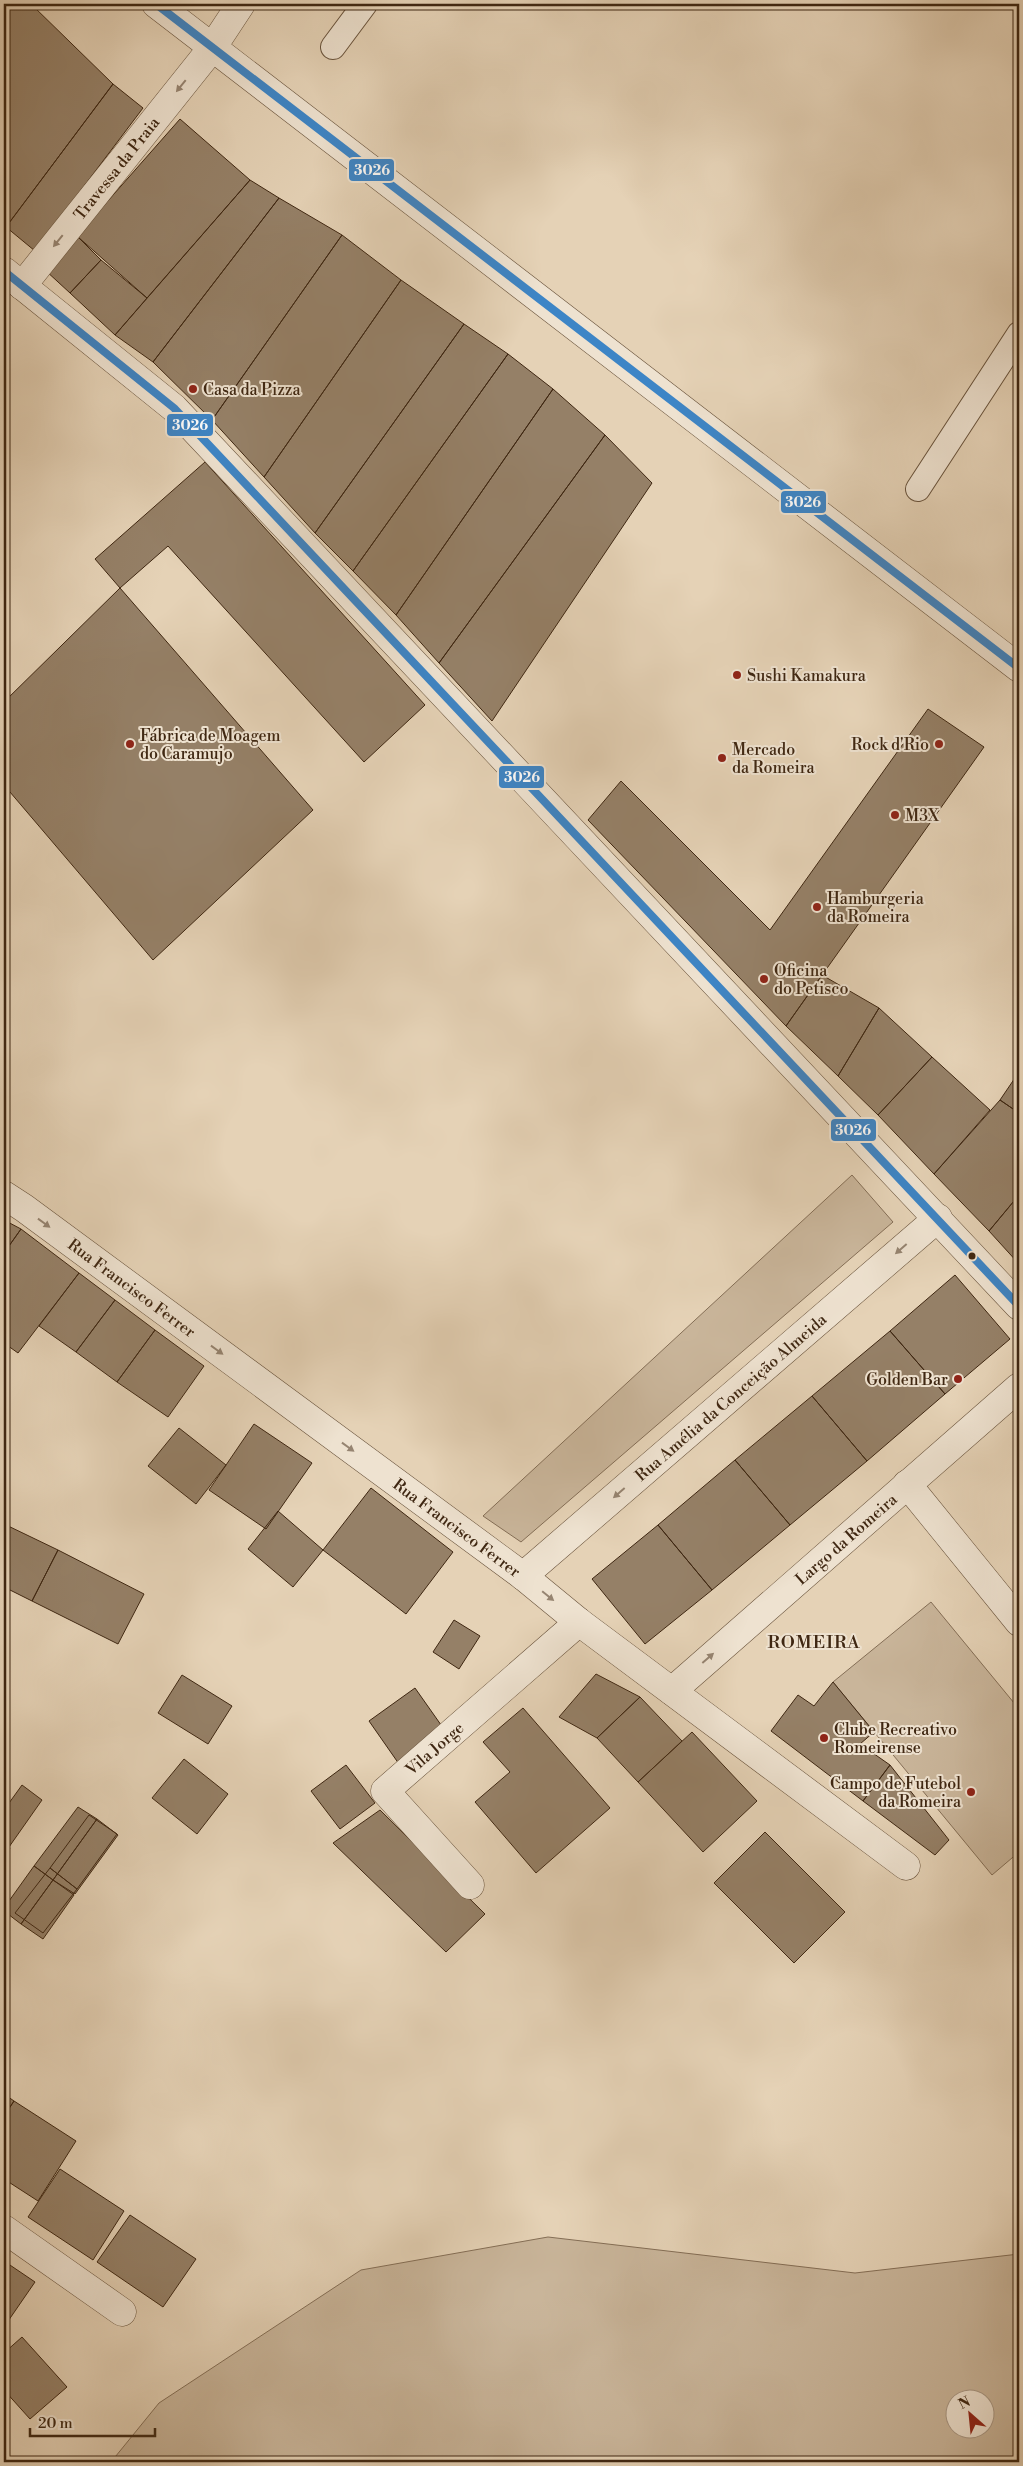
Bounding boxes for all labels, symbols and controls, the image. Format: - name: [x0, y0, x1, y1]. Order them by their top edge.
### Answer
- one-way arrow: [176, 80, 187, 93]
- street label: Travessa da Praia: [70, 112, 165, 224]
- line badge: 3026: [348, 158, 395, 182]
- text: 3026: [354, 162, 390, 180]
- one-way arrow: [53, 234, 63, 248]
- place label: Casa da Pizza: [203, 380, 302, 400]
- marker: Casa da Pizza: [187, 383, 199, 395]
- line badge: 3026: [166, 413, 214, 437]
- text: 3026: [172, 417, 208, 435]
- line badge: 3026: [780, 490, 827, 514]
- text: 3026: [785, 494, 821, 512]
- place label: Sushi Kamakura: [747, 666, 867, 686]
- marker: Sushi Kamakura: [731, 669, 743, 681]
- place label: Fábrica de Moagem do Caramujo: [140, 726, 281, 764]
- place label: Rock d'Rio: [851, 735, 929, 755]
- marker: Fábrica de Moagem do Caramujo: [124, 738, 136, 750]
- marker: Rock d'Rio: [933, 738, 945, 750]
- place label: Mercado da Romeira: [732, 740, 816, 778]
- marker: Mercado da Romeira: [716, 752, 728, 764]
- line badge: 3026: [498, 765, 545, 789]
- text: 3026: [504, 769, 540, 787]
- place label: M3X: [905, 806, 940, 826]
- marker: M3X: [889, 809, 901, 821]
- place label: Hamburgeria da Romeira: [827, 889, 925, 927]
- marker: Hamburgeria da Romeira: [811, 901, 823, 913]
- place label: Oficina do Petisco: [774, 961, 848, 999]
- marker: Oficina do Petisco: [758, 973, 770, 985]
- line badge: 3026: [830, 1118, 877, 1142]
- text: 3026: [835, 1122, 871, 1140]
- one-way arrow: [37, 1217, 50, 1228]
- street label: Rua Francisco Ferrer: [64, 1235, 199, 1342]
- one-way arrow: [895, 1244, 908, 1255]
- unlabelled marker: [967, 1251, 977, 1261]
- street label: Rua Amélia da Conceição Almeida: [631, 1309, 832, 1486]
- one-way arrow: [210, 1345, 224, 1355]
- place label: Golden Bar: [866, 1370, 948, 1390]
- marker: Golden Bar: [952, 1373, 964, 1385]
- one-way arrow: [341, 1441, 354, 1452]
- street label: Rua Francisco Ferrer: [389, 1475, 524, 1582]
- one-way arrow: [613, 1487, 626, 1498]
- street label: Largo da Romeira: [791, 1489, 902, 1590]
- one-way arrow: [541, 1591, 554, 1602]
- district label: ROMEIRA: [767, 1631, 861, 1654]
- one-way arrow: [702, 1653, 715, 1664]
- street label: Vila Jorge: [401, 1718, 468, 1780]
- place label: Clube Recreativo Romeirense: [834, 1720, 957, 1758]
- marker: Clube Recreativo Romeirense: [818, 1732, 830, 1744]
- place label: Campo de Futebol da Romeira: [830, 1774, 962, 1812]
- marker: Campo de Futebol da Romeira: [965, 1786, 977, 1798]
- north arrow: [946, 2388, 996, 2438]
- text: N: [956, 2393, 974, 2414]
- scale bar: [30, 2406, 155, 2438]
- text: 20 m: [38, 2414, 73, 2433]

